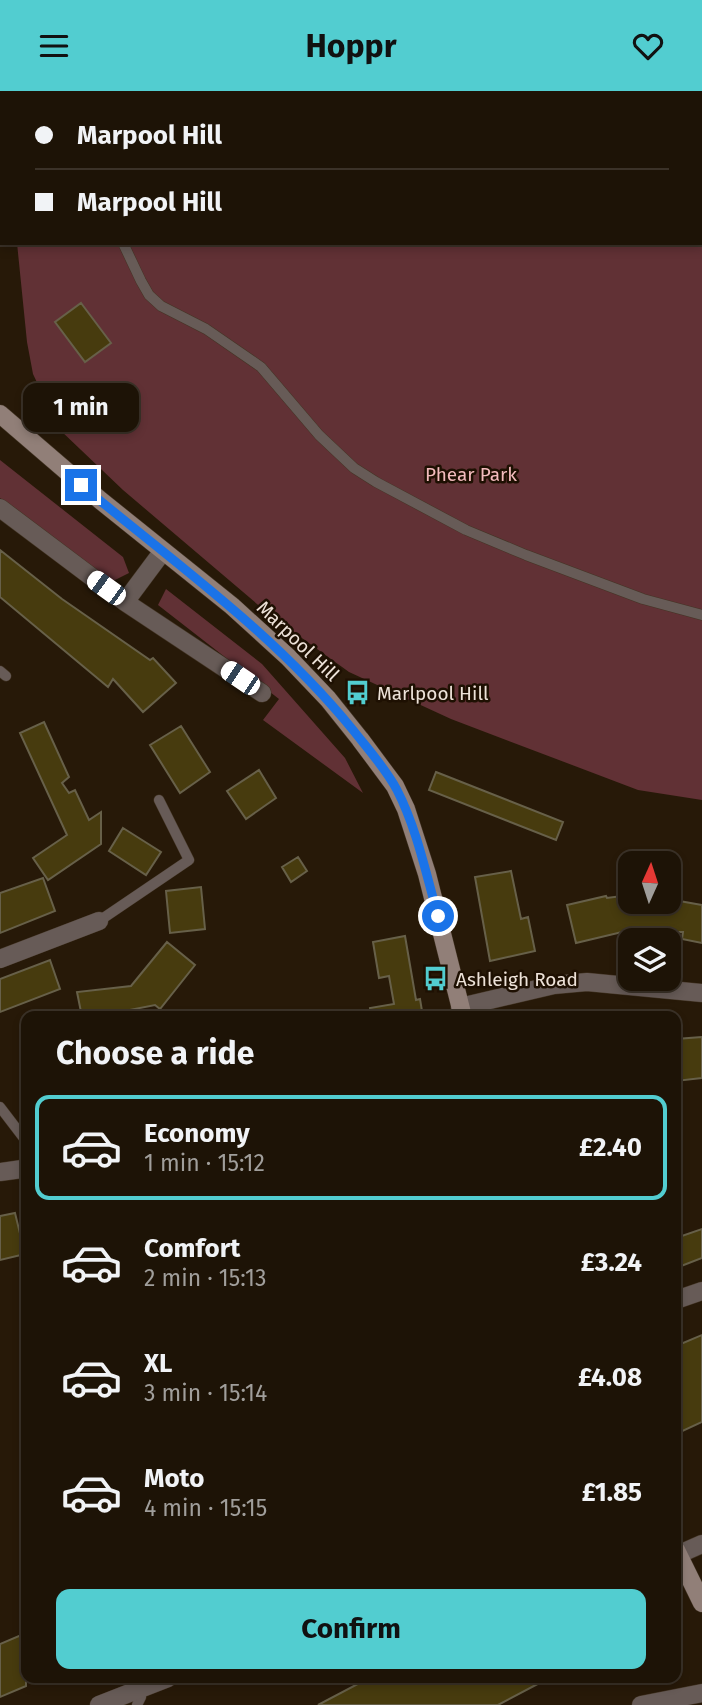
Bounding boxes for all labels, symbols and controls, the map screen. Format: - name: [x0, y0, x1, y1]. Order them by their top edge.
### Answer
- icon: menu: [35, 27, 73, 65]
- text: Hoppr: [305, 27, 397, 65]
- icon: heart: [629, 27, 667, 65]
- text: Marpool Hill: [77, 120, 222, 151]
- text: Marpool Hill: [77, 187, 222, 218]
- callout: 1 min: [23, 383, 139, 433]
- text: 1 min: [53, 393, 109, 421]
- park label: Phear Park: [425, 463, 517, 486]
- route end: [65, 469, 97, 501]
- car: [83, 567, 130, 609]
- street label: Marpool Hill: [252, 596, 344, 686]
- car: [217, 658, 264, 698]
- bus stop icon: Marlpool Hill: [343, 679, 371, 707]
- place label: Marlpool Hill: [377, 682, 489, 705]
- north arrow: [618, 851, 681, 913]
- map controls: [618, 851, 681, 991]
- route start: [422, 900, 454, 932]
- button: layers: [618, 928, 681, 991]
- bus stop icon: Ashleigh Road: [422, 965, 450, 993]
- place label: Ashleigh Road: [456, 968, 578, 991]
- text: Choose a ride: [56, 1034, 254, 1072]
- icon: car: [60, 1116, 123, 1179]
- text: Economy: [144, 1118, 250, 1149]
- text: £2.40: [579, 1132, 642, 1163]
- text: 1 min · 15:12: [144, 1149, 265, 1177]
- icon: car: [60, 1231, 123, 1294]
- text: Comfort: [144, 1233, 240, 1264]
- text: £3.24: [581, 1247, 642, 1278]
- text: 2 min · 15:13: [144, 1264, 266, 1292]
- icon: car: [60, 1346, 123, 1409]
- text: XL: [144, 1348, 172, 1379]
- text: £4.08: [578, 1362, 642, 1393]
- text: 3 min · 15:14: [144, 1379, 267, 1407]
- icon: car: [60, 1461, 123, 1524]
- text: Moto: [144, 1463, 204, 1494]
- text: £1.85: [582, 1477, 642, 1508]
- text: 4 min · 15:15: [144, 1494, 267, 1522]
- button: Confirm: [56, 1589, 646, 1669]

